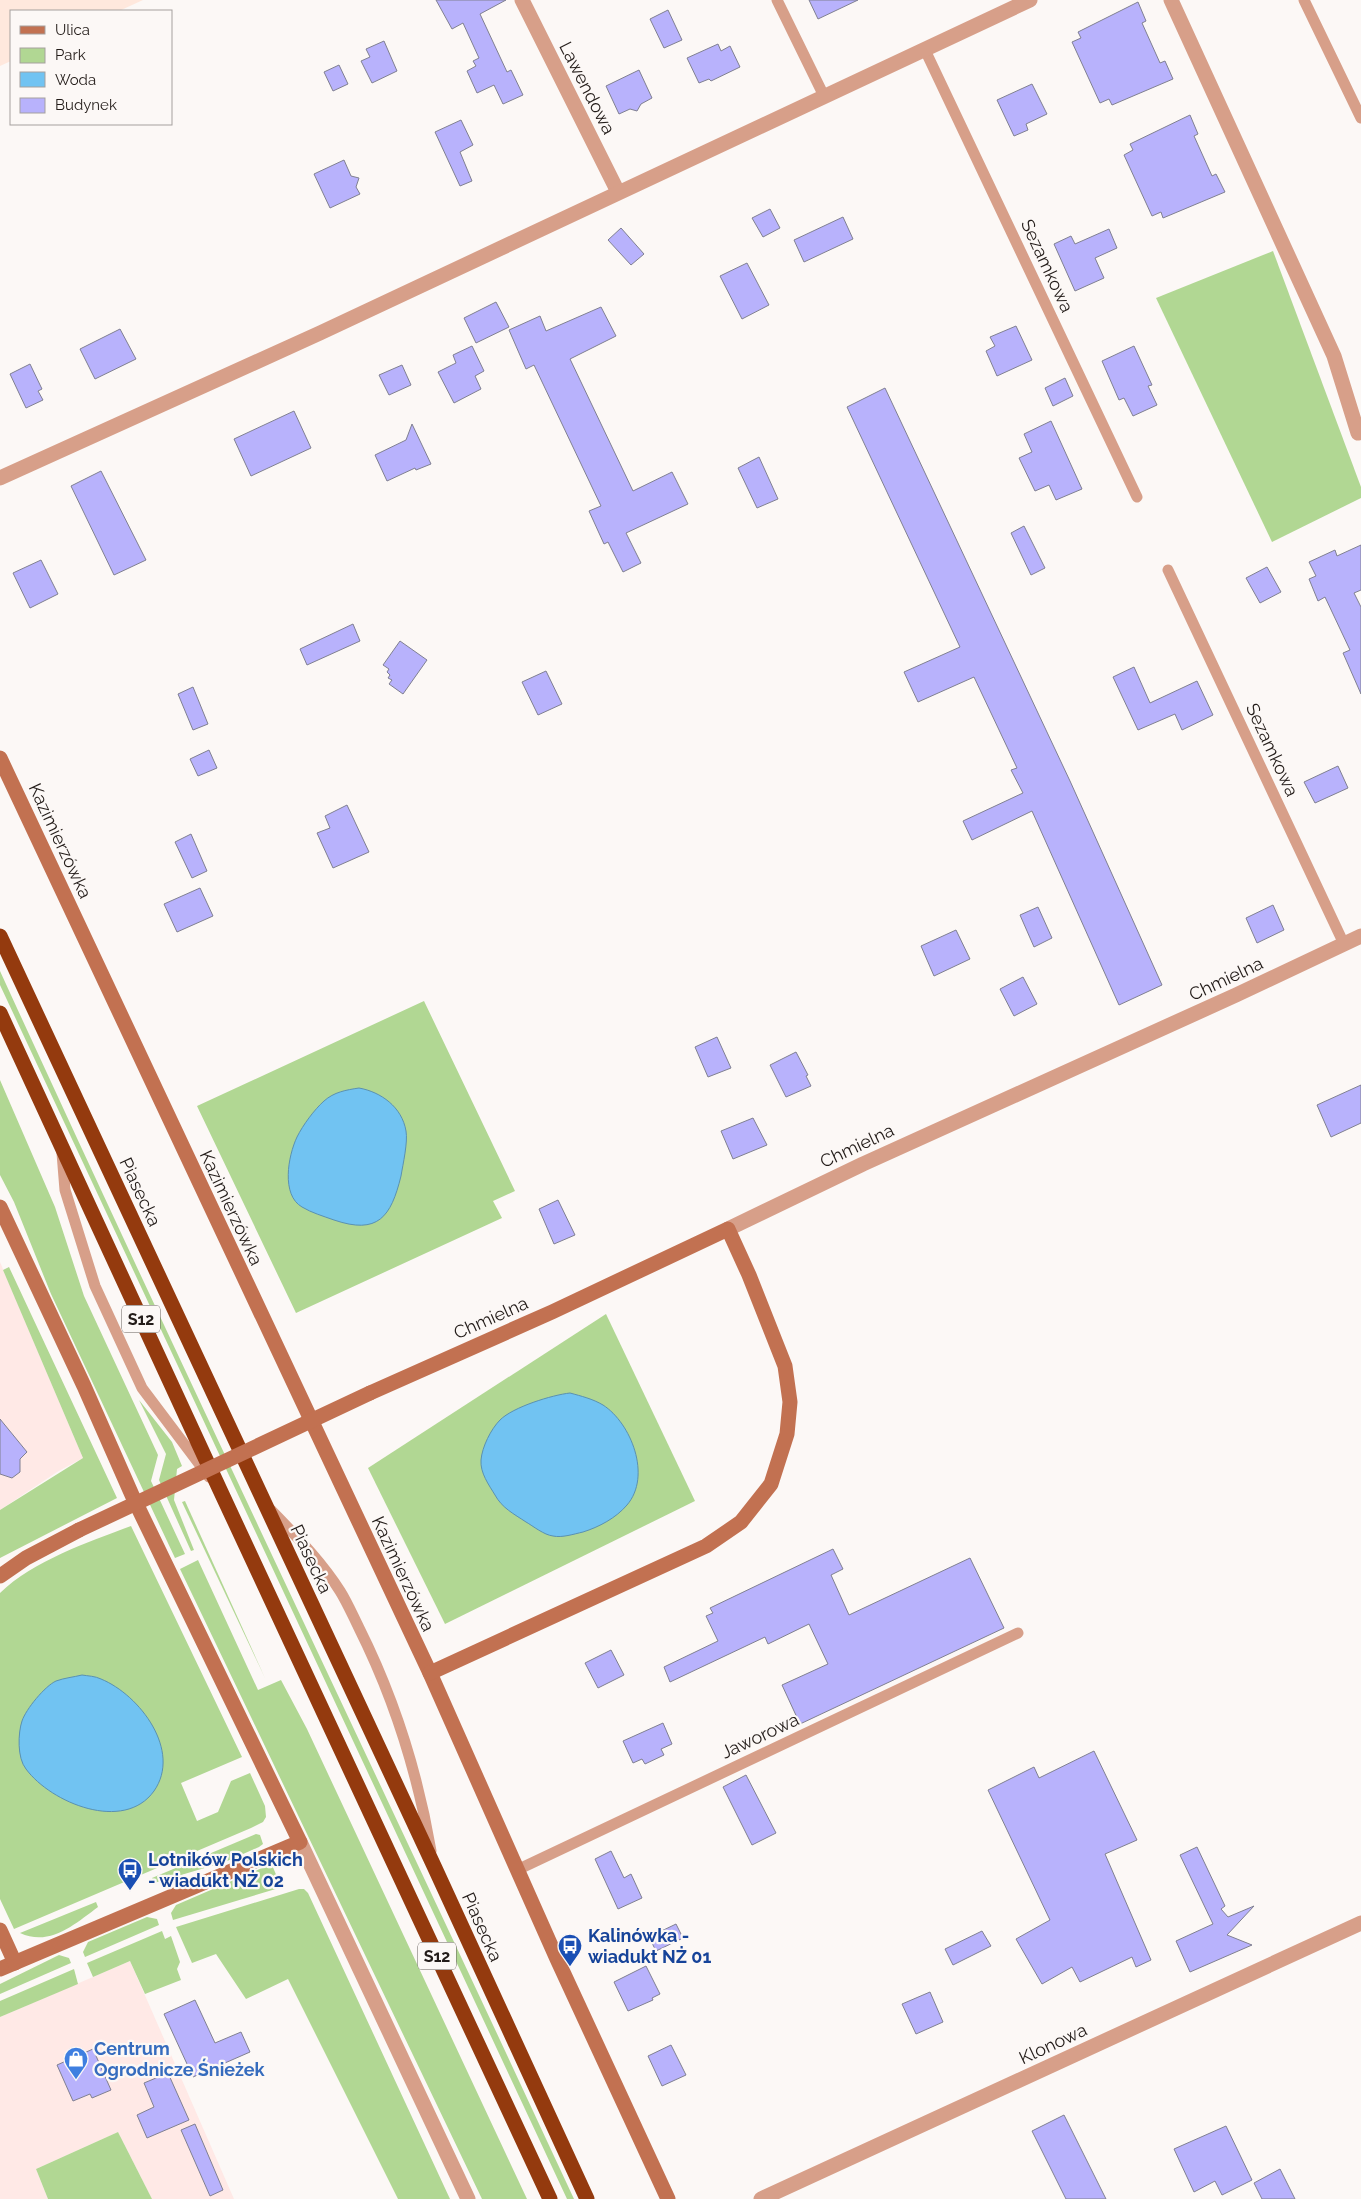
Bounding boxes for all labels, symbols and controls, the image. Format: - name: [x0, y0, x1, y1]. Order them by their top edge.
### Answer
- legend: [10, 10, 172, 125]
- text: Ulica: [55, 21, 90, 39]
- street label: Lawendowa: [555, 38, 620, 138]
- text: Park: [55, 46, 86, 64]
- text: Woda: [55, 71, 96, 89]
- text: Budynek: [55, 96, 117, 114]
- street label: Sezamkowa: [1017, 216, 1078, 316]
- street label: Sezamkowa: [1242, 700, 1303, 800]
- street label: Kazimierzówka: [25, 780, 96, 902]
- street label: Chmielna: [1186, 952, 1266, 1005]
- street label: Chmielna: [817, 1119, 897, 1172]
- street label: Kazimierzówka: [196, 1147, 267, 1269]
- street label: Piasecka: [115, 1154, 165, 1229]
- street label: Chmielna: [450, 1292, 531, 1343]
- road number: S12: [122, 1306, 160, 1332]
- street label: Kazimierzówka: [368, 1513, 439, 1635]
- street label: Piasecka: [286, 1521, 336, 1596]
- street label: Jaworowa: [717, 1708, 802, 1763]
- place label: Lotników Polskich - wiadukt NŻ 02: [148, 1849, 303, 1891]
- bus stop icon: Lotników Polskich - wiadukt NŻ 02: [117, 1857, 143, 1891]
- street label: Piasecka: [458, 1889, 507, 1965]
- place label: Kalinówka - wiadukt NŻ 01: [588, 1925, 711, 1967]
- bus stop icon: Kalinówka - wiadukt NŻ 01: [557, 1933, 583, 1967]
- road number: S12: [418, 1942, 456, 1970]
- street label: Klonowa: [1016, 2019, 1090, 2068]
- place label: Centrum Ogrodnicze Śnieżek: [94, 2038, 265, 2080]
- shop icon: Centrum Ogrodnicze Śnieżek: [63, 2046, 89, 2080]

